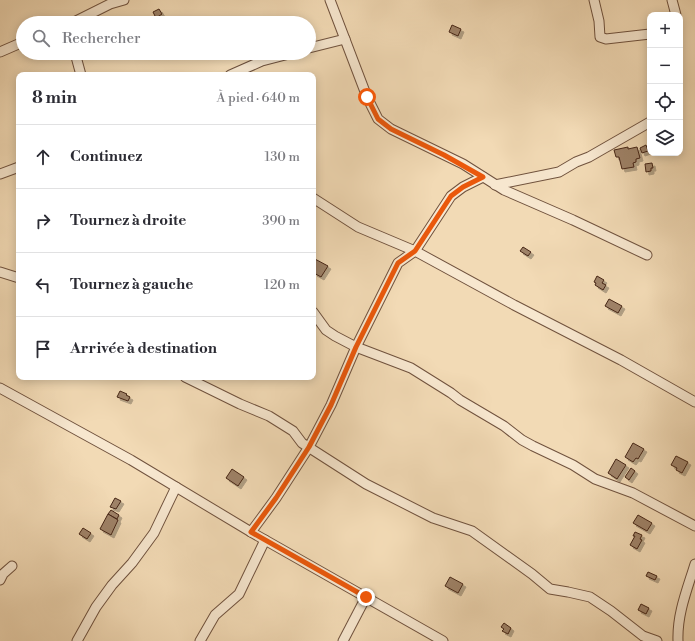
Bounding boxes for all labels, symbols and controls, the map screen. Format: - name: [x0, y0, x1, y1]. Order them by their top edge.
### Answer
- map controls: [647, 12, 683, 156]
- button: +: [647, 12, 683, 48]
- search box: [16, 16, 316, 60]
- icon: search: [30, 27, 52, 49]
- text: Rechercher: [62, 29, 141, 48]
- button: −: [647, 48, 683, 84]
- button: locate: [647, 84, 683, 120]
- text: 8 min: [32, 87, 77, 109]
- route start: [358, 88, 376, 106]
- text: À pied · 640 m: [217, 90, 300, 106]
- button: layers: [647, 120, 683, 156]
- icon: ahead: [32, 146, 54, 168]
- text: Continuez: [70, 147, 142, 166]
- text: 130 m: [265, 149, 300, 165]
- icon: right: [32, 210, 54, 232]
- text: Tournez à droite: [70, 211, 186, 230]
- text: 390 m: [262, 213, 300, 229]
- icon: left: [32, 274, 54, 296]
- text: Tournez à gauche: [70, 275, 193, 294]
- text: 120 m: [264, 277, 300, 293]
- icon: arrive: [32, 338, 54, 360]
- text: Arrivée à destination: [70, 339, 217, 358]
- route end: [357, 588, 375, 606]

